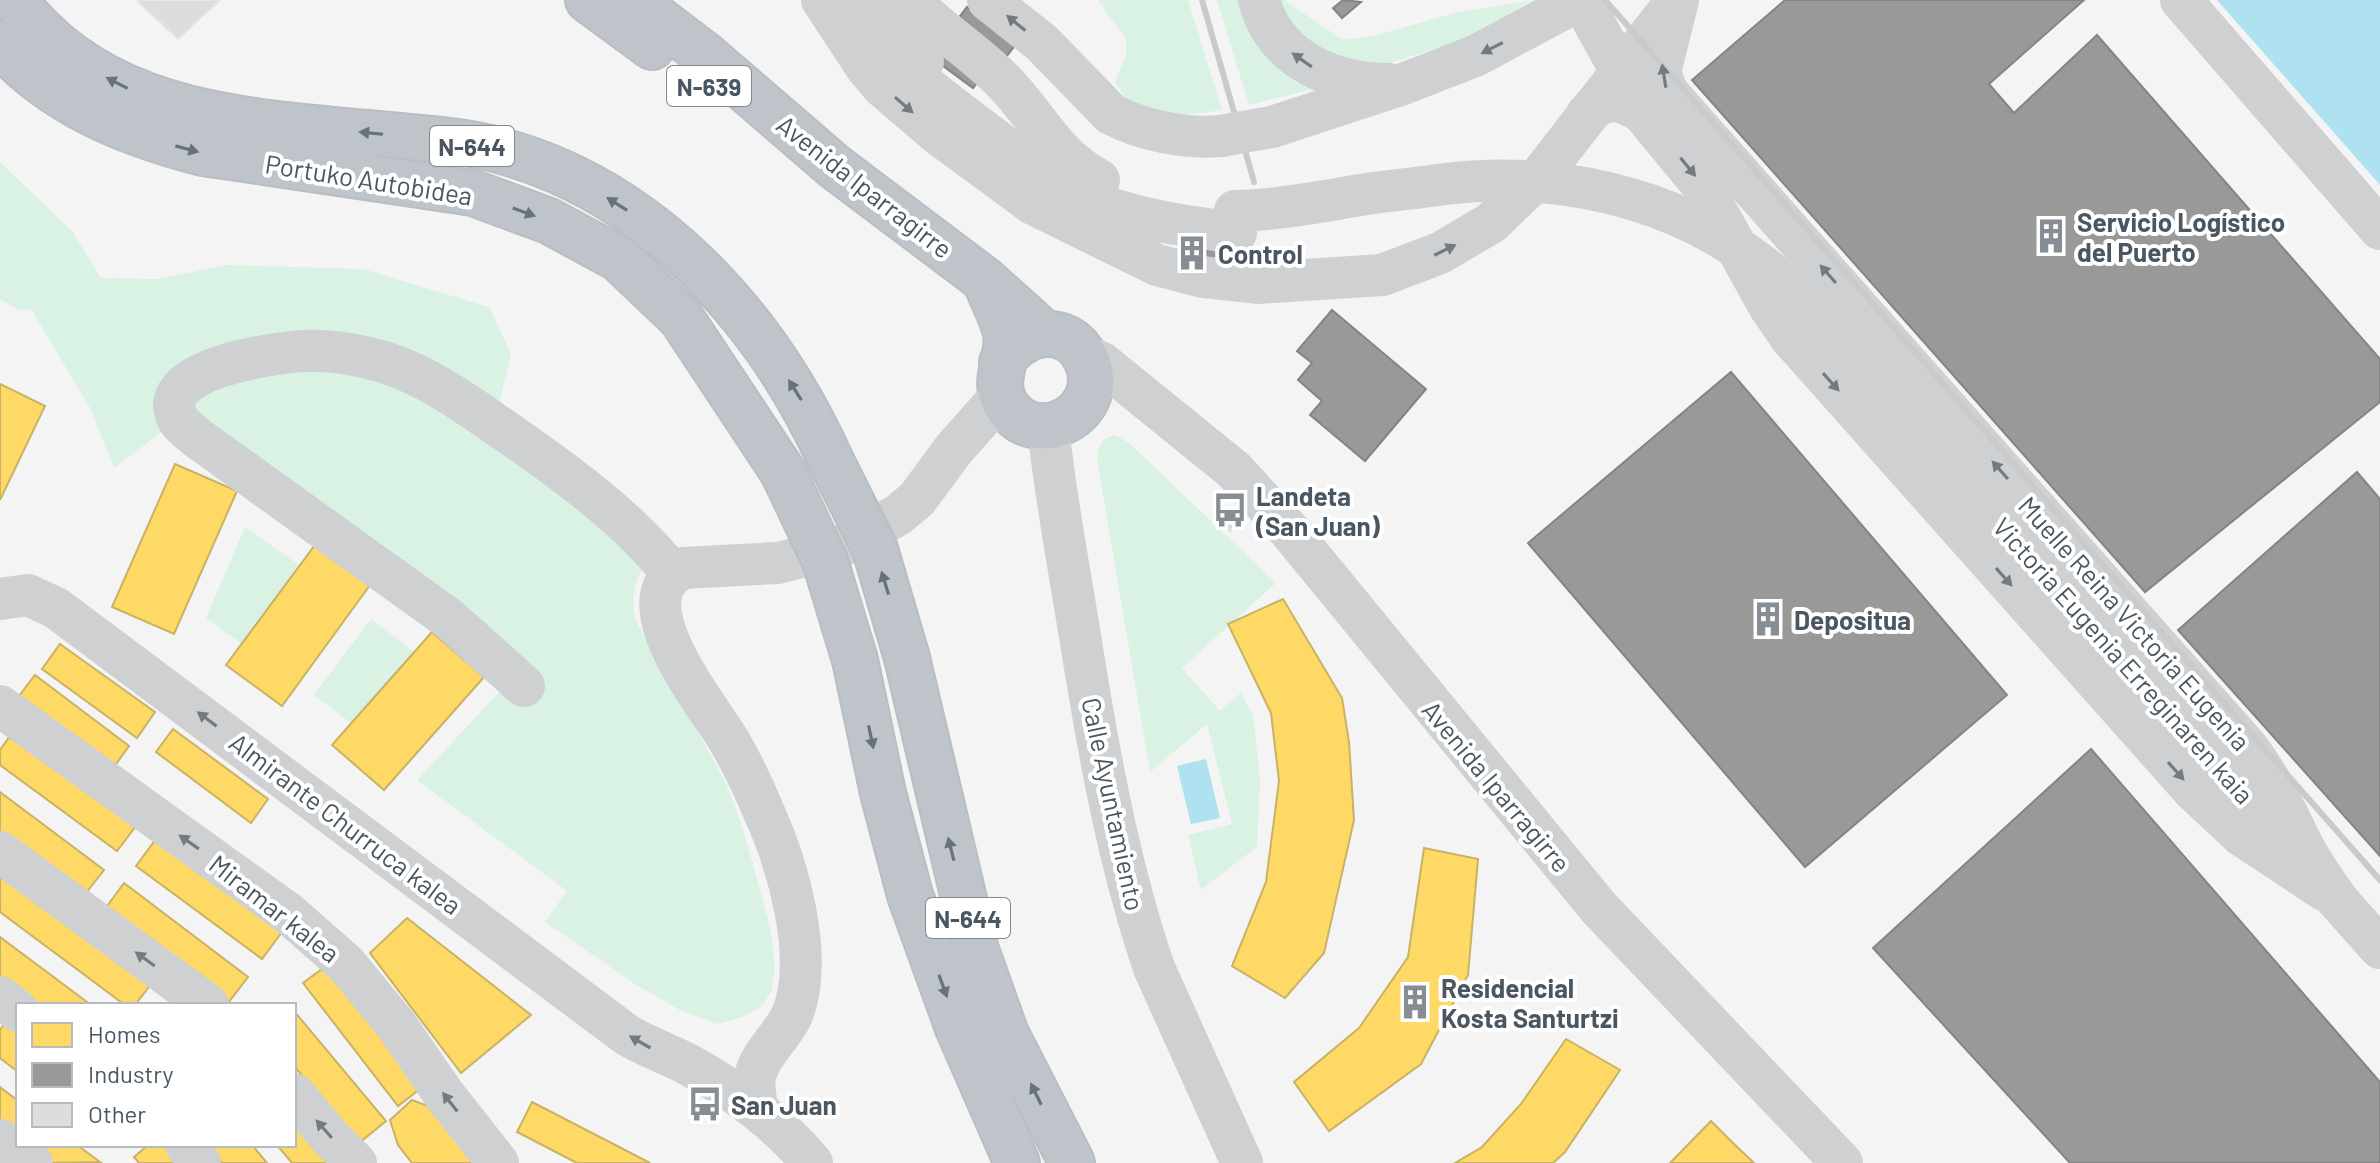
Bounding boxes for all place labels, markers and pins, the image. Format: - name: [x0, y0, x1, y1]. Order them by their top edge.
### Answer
- place label: Servicio Logístico del Puerto: [2077, 206, 2285, 267]
- building icon: Servicio Logístico del Puerto: [2032, 217, 2070, 255]
- building icon: Control: [1173, 234, 1211, 272]
- place label: Control: [1218, 238, 1303, 269]
- place label: Landeta (San Juan): [1255, 480, 1381, 541]
- bus stop icon: Landeta (San Juan): [1211, 491, 1249, 529]
- building icon: Depositua: [1749, 600, 1787, 638]
- place label: Depositua: [1794, 604, 1911, 635]
- place label: Residencial Kosta Santurtzi: [1441, 972, 1619, 1033]
- building icon: Residencial Kosta Santurtzi: [1396, 983, 1434, 1021]
- bus stop icon: San Juan: [686, 1085, 724, 1123]
- place label: San Juan: [731, 1089, 837, 1120]

